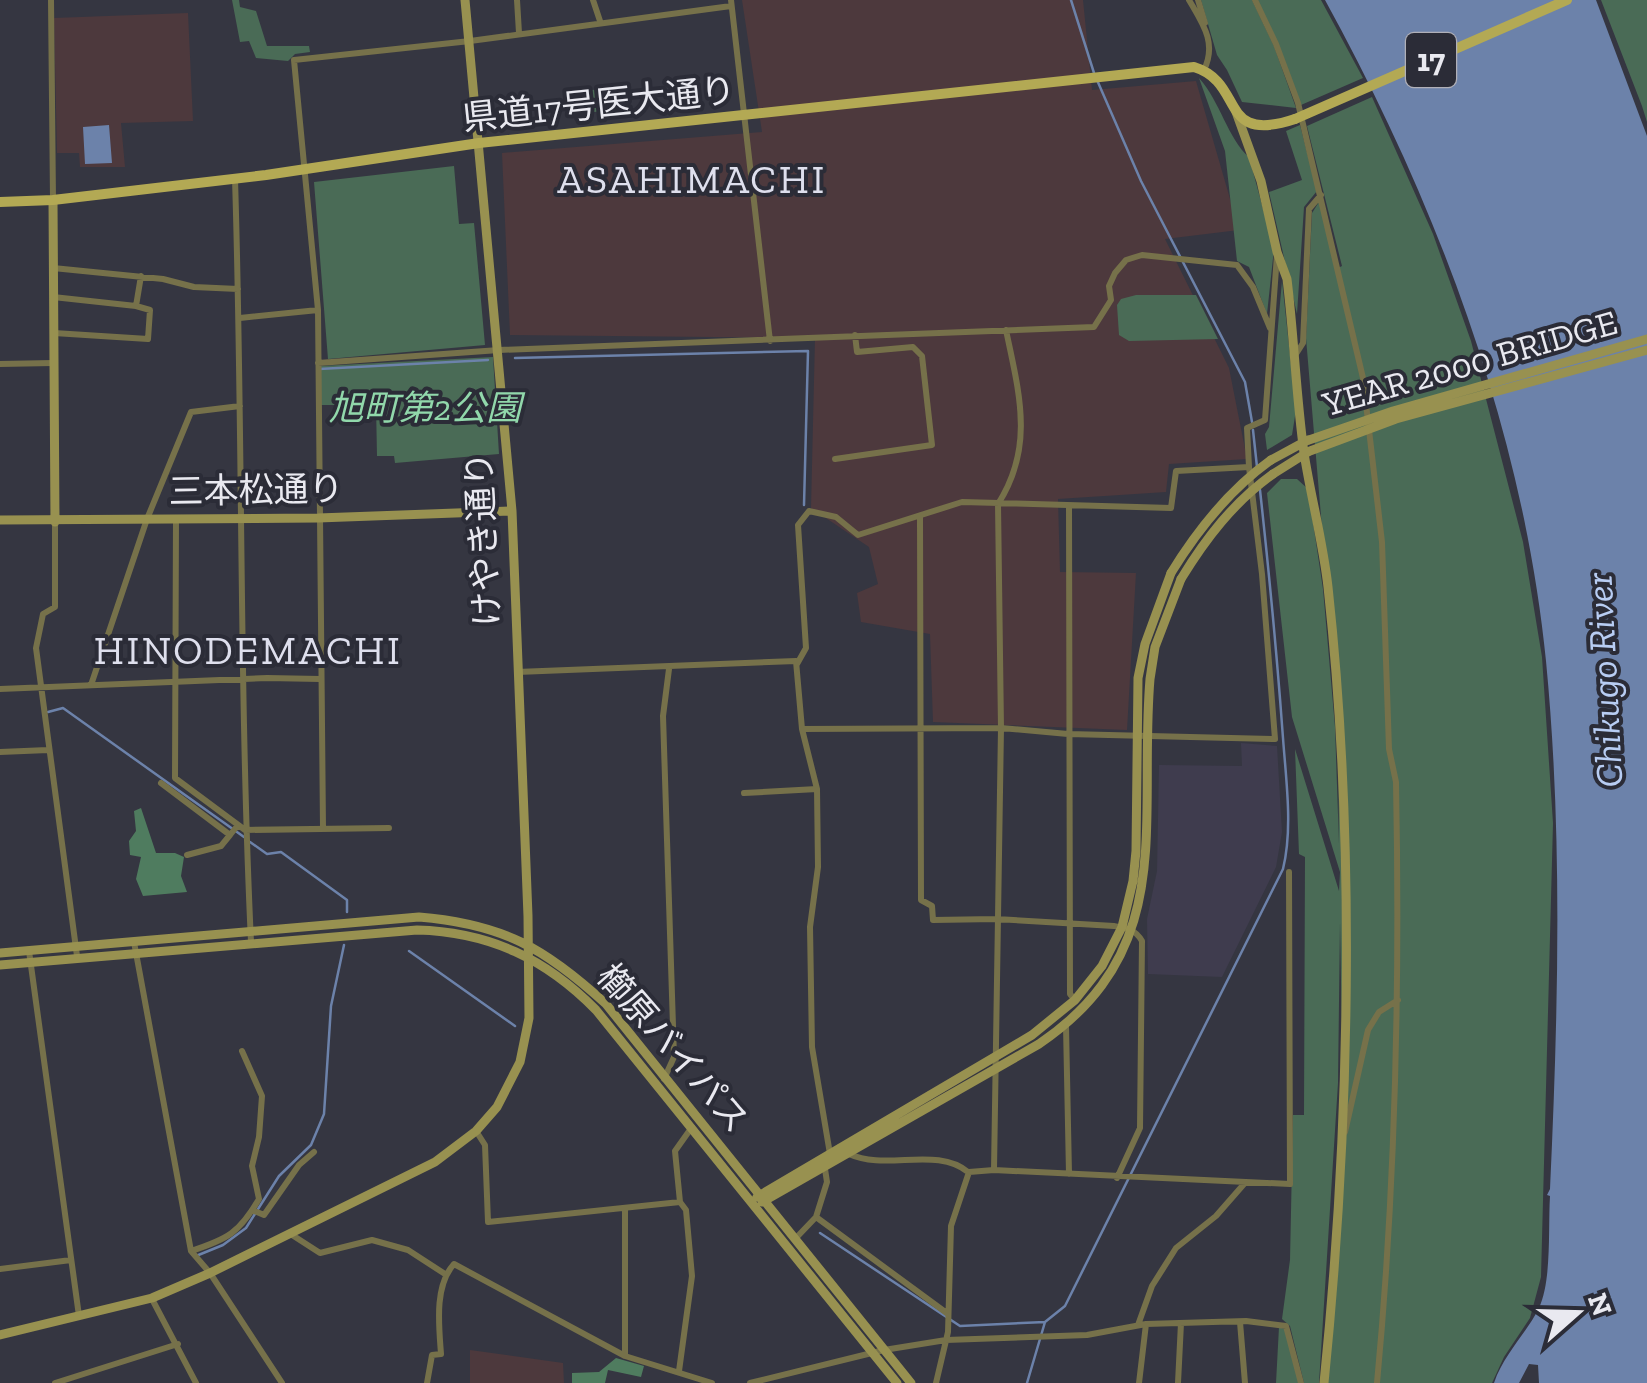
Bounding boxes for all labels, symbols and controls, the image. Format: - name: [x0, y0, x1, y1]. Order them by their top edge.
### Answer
- road number: 17: [1406, 33, 1456, 87]
- street label: 県道17号医大通り: [460, 69, 738, 139]
- district label: ASAHIMACHI: [557, 155, 827, 203]
- street label: YEAR 2000 BRIDGE: [1317, 301, 1622, 425]
- park label: 旭町第2公園: [329, 387, 526, 429]
- street label: けやき通り: [457, 451, 509, 627]
- street label: 三本松通り: [168, 467, 344, 513]
- water label: Chikugo River: [1575, 570, 1633, 789]
- district label: HINODEMACHI: [94, 626, 402, 674]
- street label: 櫛原バイパス: [588, 955, 758, 1141]
- north arrow: [1527, 1263, 1627, 1363]
- text: N: [1581, 1289, 1619, 1320]

